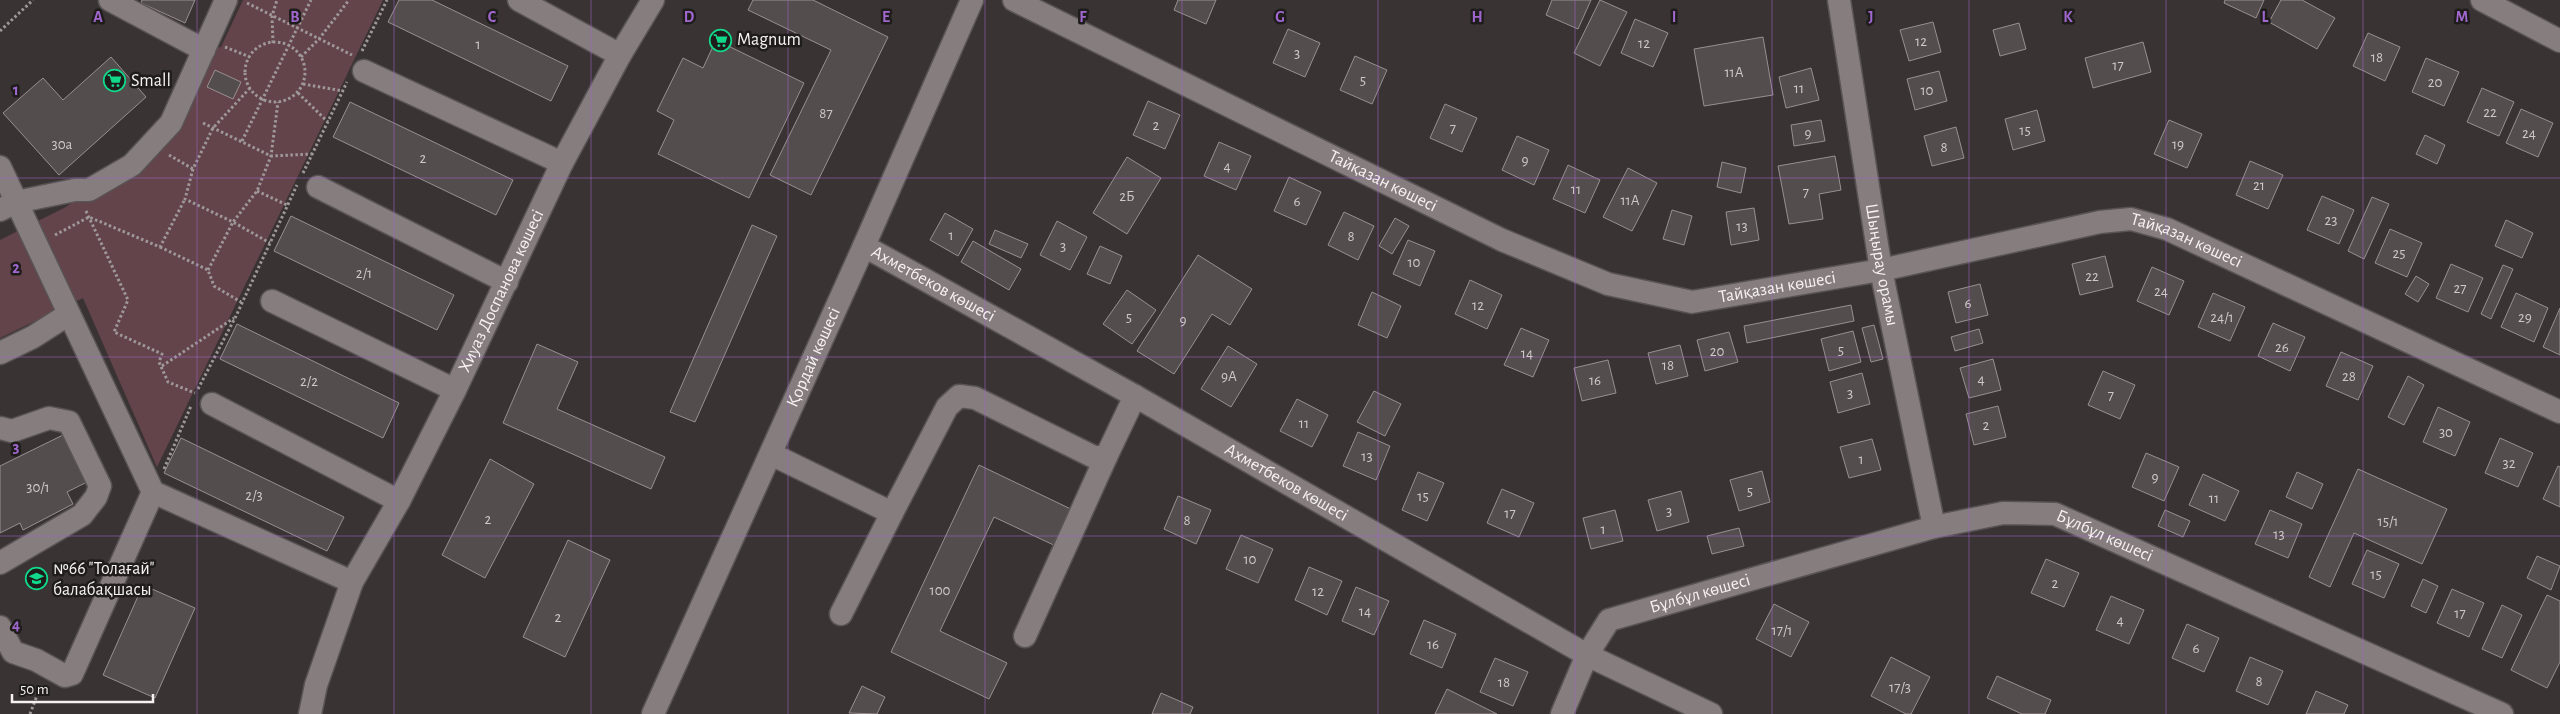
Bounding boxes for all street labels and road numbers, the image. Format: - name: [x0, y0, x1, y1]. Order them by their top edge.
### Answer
- street label: Тайқазан көшесі: [1326, 147, 1440, 216]
- street label: Шыңырау орамы: [1862, 202, 1901, 328]
- street label: Хиуаз Доспанова көшесі: [456, 207, 548, 375]
- street label: Тайқазан көшесі: [2129, 210, 2245, 272]
- street label: Ахметбеков көшесі: [868, 243, 998, 326]
- street label: Тайқазан көшесі: [1717, 269, 1837, 306]
- street label: Қордай көшесі: [783, 305, 844, 410]
- street label: Ахметбеков көшесі: [1222, 440, 1351, 525]
- street label: Бұлбұл көшесі: [2053, 507, 2155, 566]
- street label: Бұлбұл көшесі: [1648, 571, 1752, 617]

